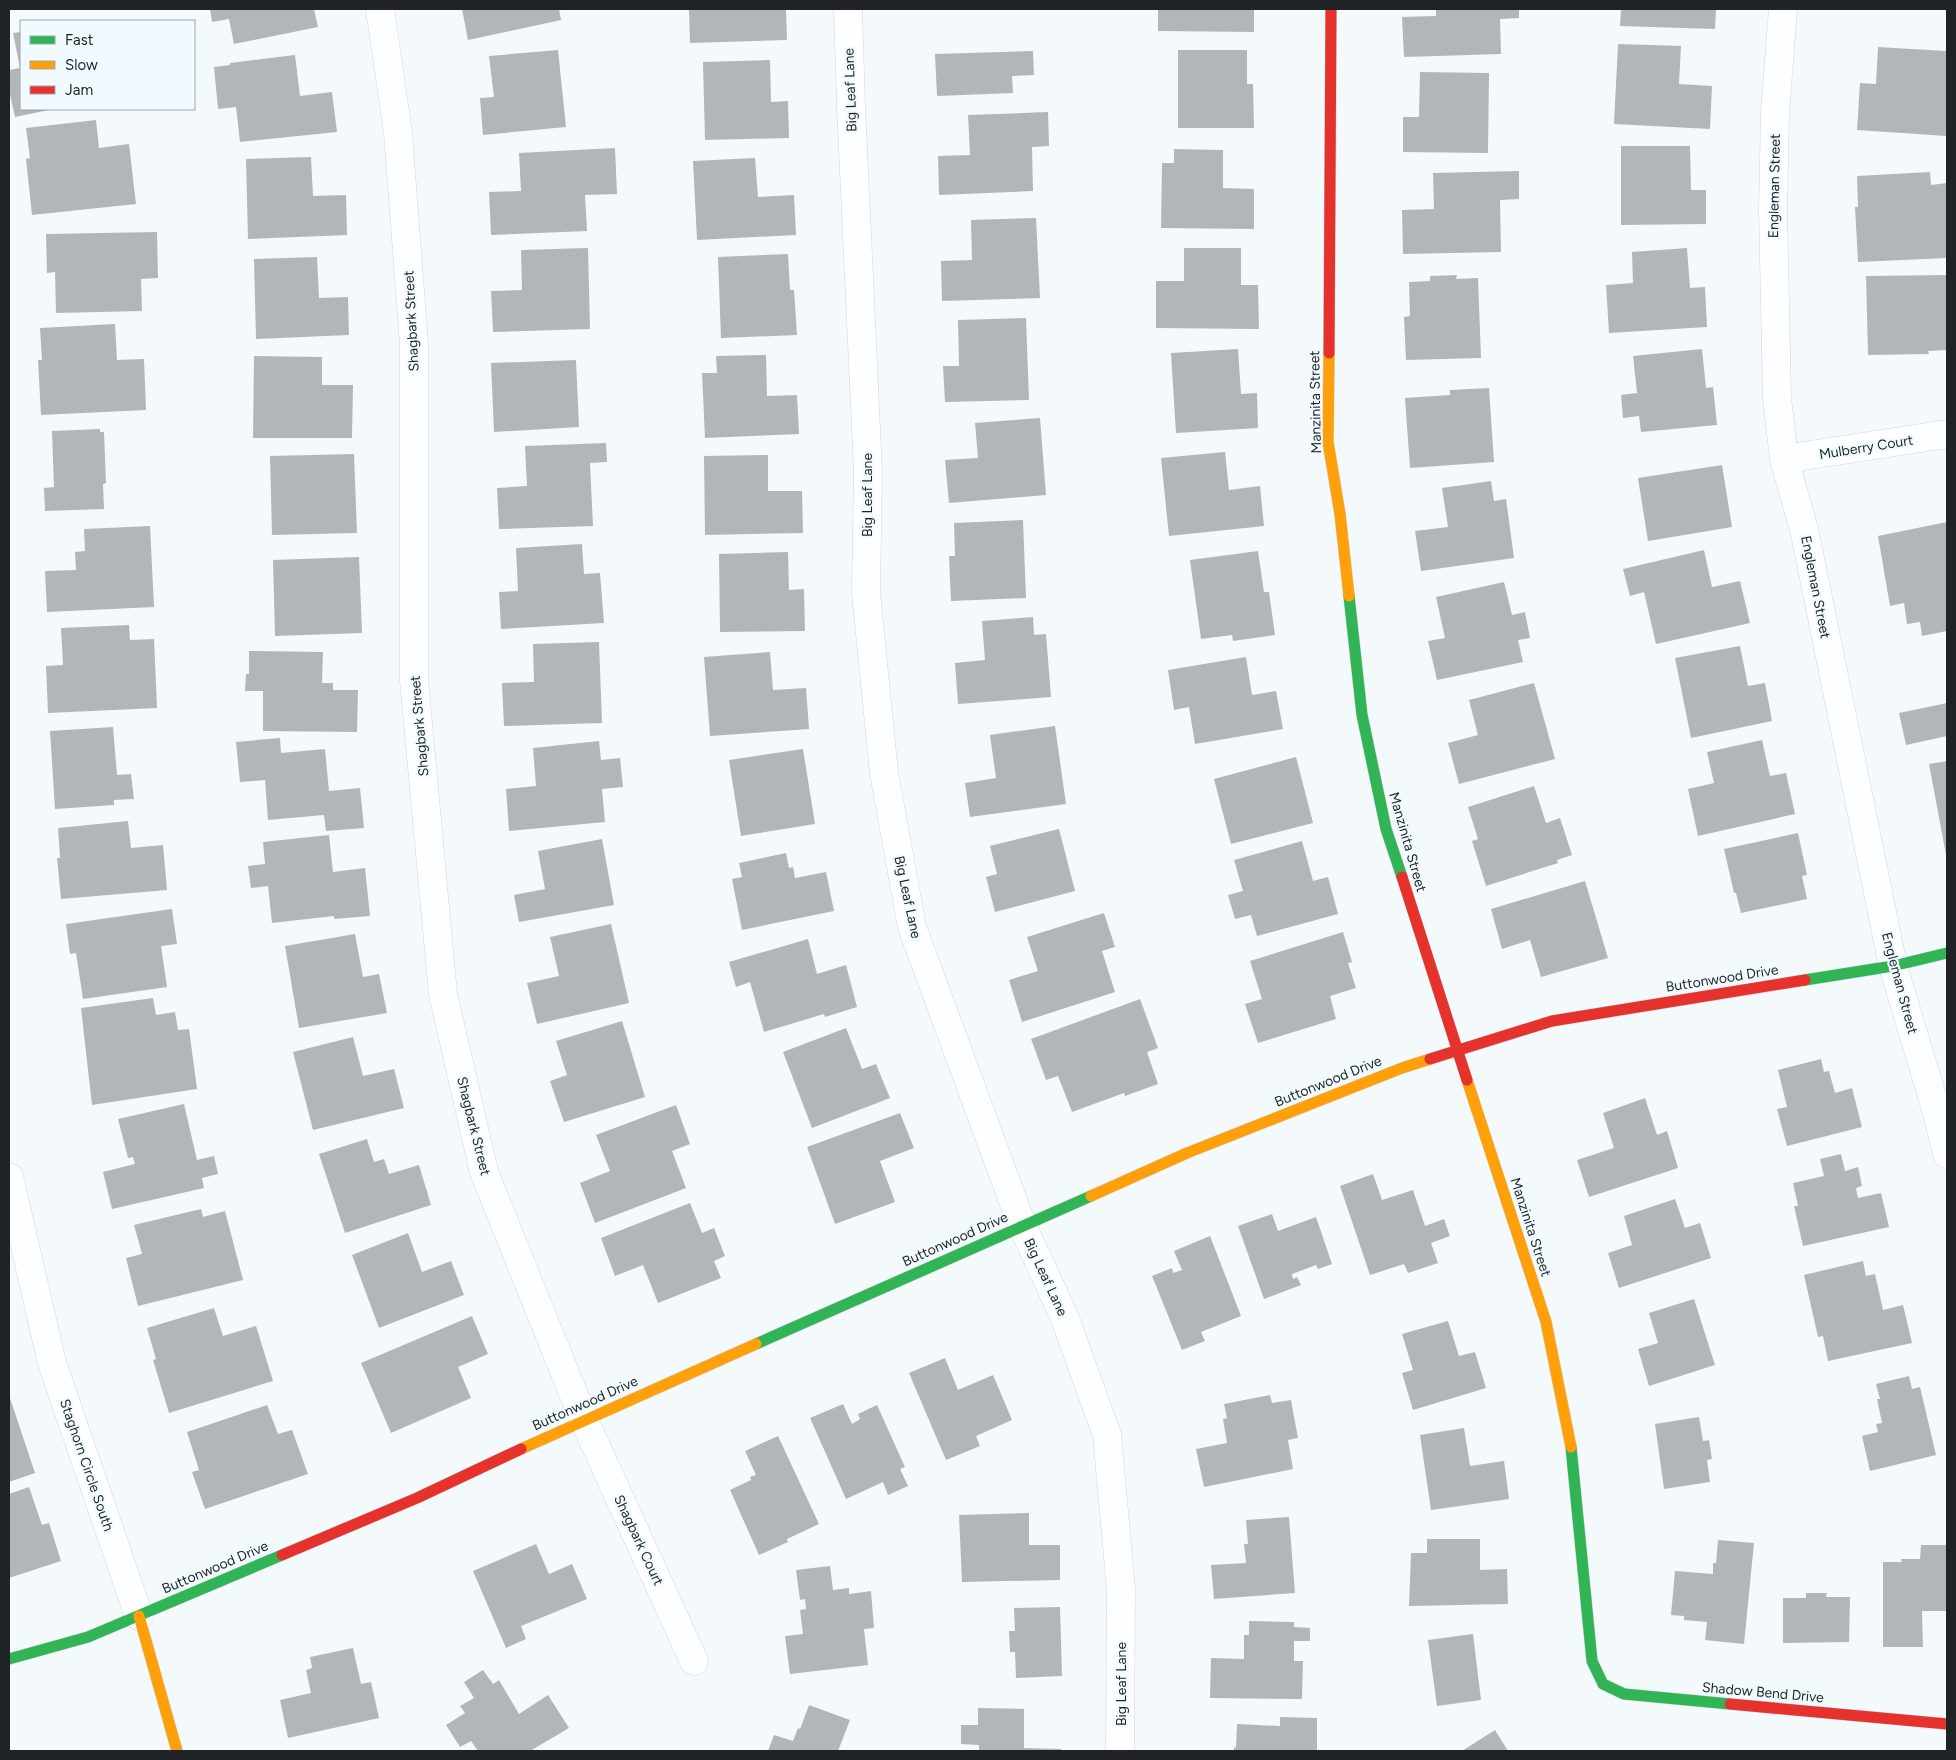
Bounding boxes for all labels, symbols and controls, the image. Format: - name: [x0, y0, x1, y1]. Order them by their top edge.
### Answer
- legend: [20, 20, 195, 110]
- text: Fast: [65, 31, 94, 49]
- street label: Big Leaf Lane: [841, 47, 860, 132]
- text: Slow: [65, 56, 98, 74]
- text: Jam: [65, 81, 93, 99]
- street label: Engleman Street: [1765, 134, 1784, 238]
- street label: Shagbark Street: [400, 270, 423, 372]
- street label: Manzinita Street: [1306, 350, 1325, 454]
- street label: Mulberry Court: [1818, 432, 1914, 463]
- street label: Big Leaf Lane: [859, 453, 876, 537]
- street label: Engleman Street: [1797, 534, 1834, 640]
- street label: Shagbark Street: [407, 675, 432, 777]
- street label: Manzinita Street: [1385, 790, 1430, 894]
- street label: Big Leaf Lane: [890, 854, 925, 940]
- street label: Engleman Street: [1878, 930, 1921, 1036]
- street label: Buttonwood Drive: [1665, 961, 1780, 996]
- street label: Buttonwood Drive: [1272, 1052, 1384, 1111]
- street label: Shagbark Street: [453, 1075, 494, 1177]
- street label: Manzinita Street: [1507, 1176, 1555, 1279]
- street label: Buttonwood Drive: [900, 1208, 1011, 1270]
- street label: Big Leaf Lane: [1020, 1236, 1071, 1319]
- street label: Buttonwood Drive: [530, 1372, 641, 1434]
- street label: Staghorn Circle South: [56, 1397, 117, 1534]
- street label: Shagbark Court: [610, 1492, 667, 1588]
- street label: Buttonwood Drive: [159, 1537, 271, 1598]
- street label: Big Leaf Lane: [1113, 1642, 1130, 1726]
- street label: Shadow Bend Drive: [1701, 1679, 1825, 1706]

